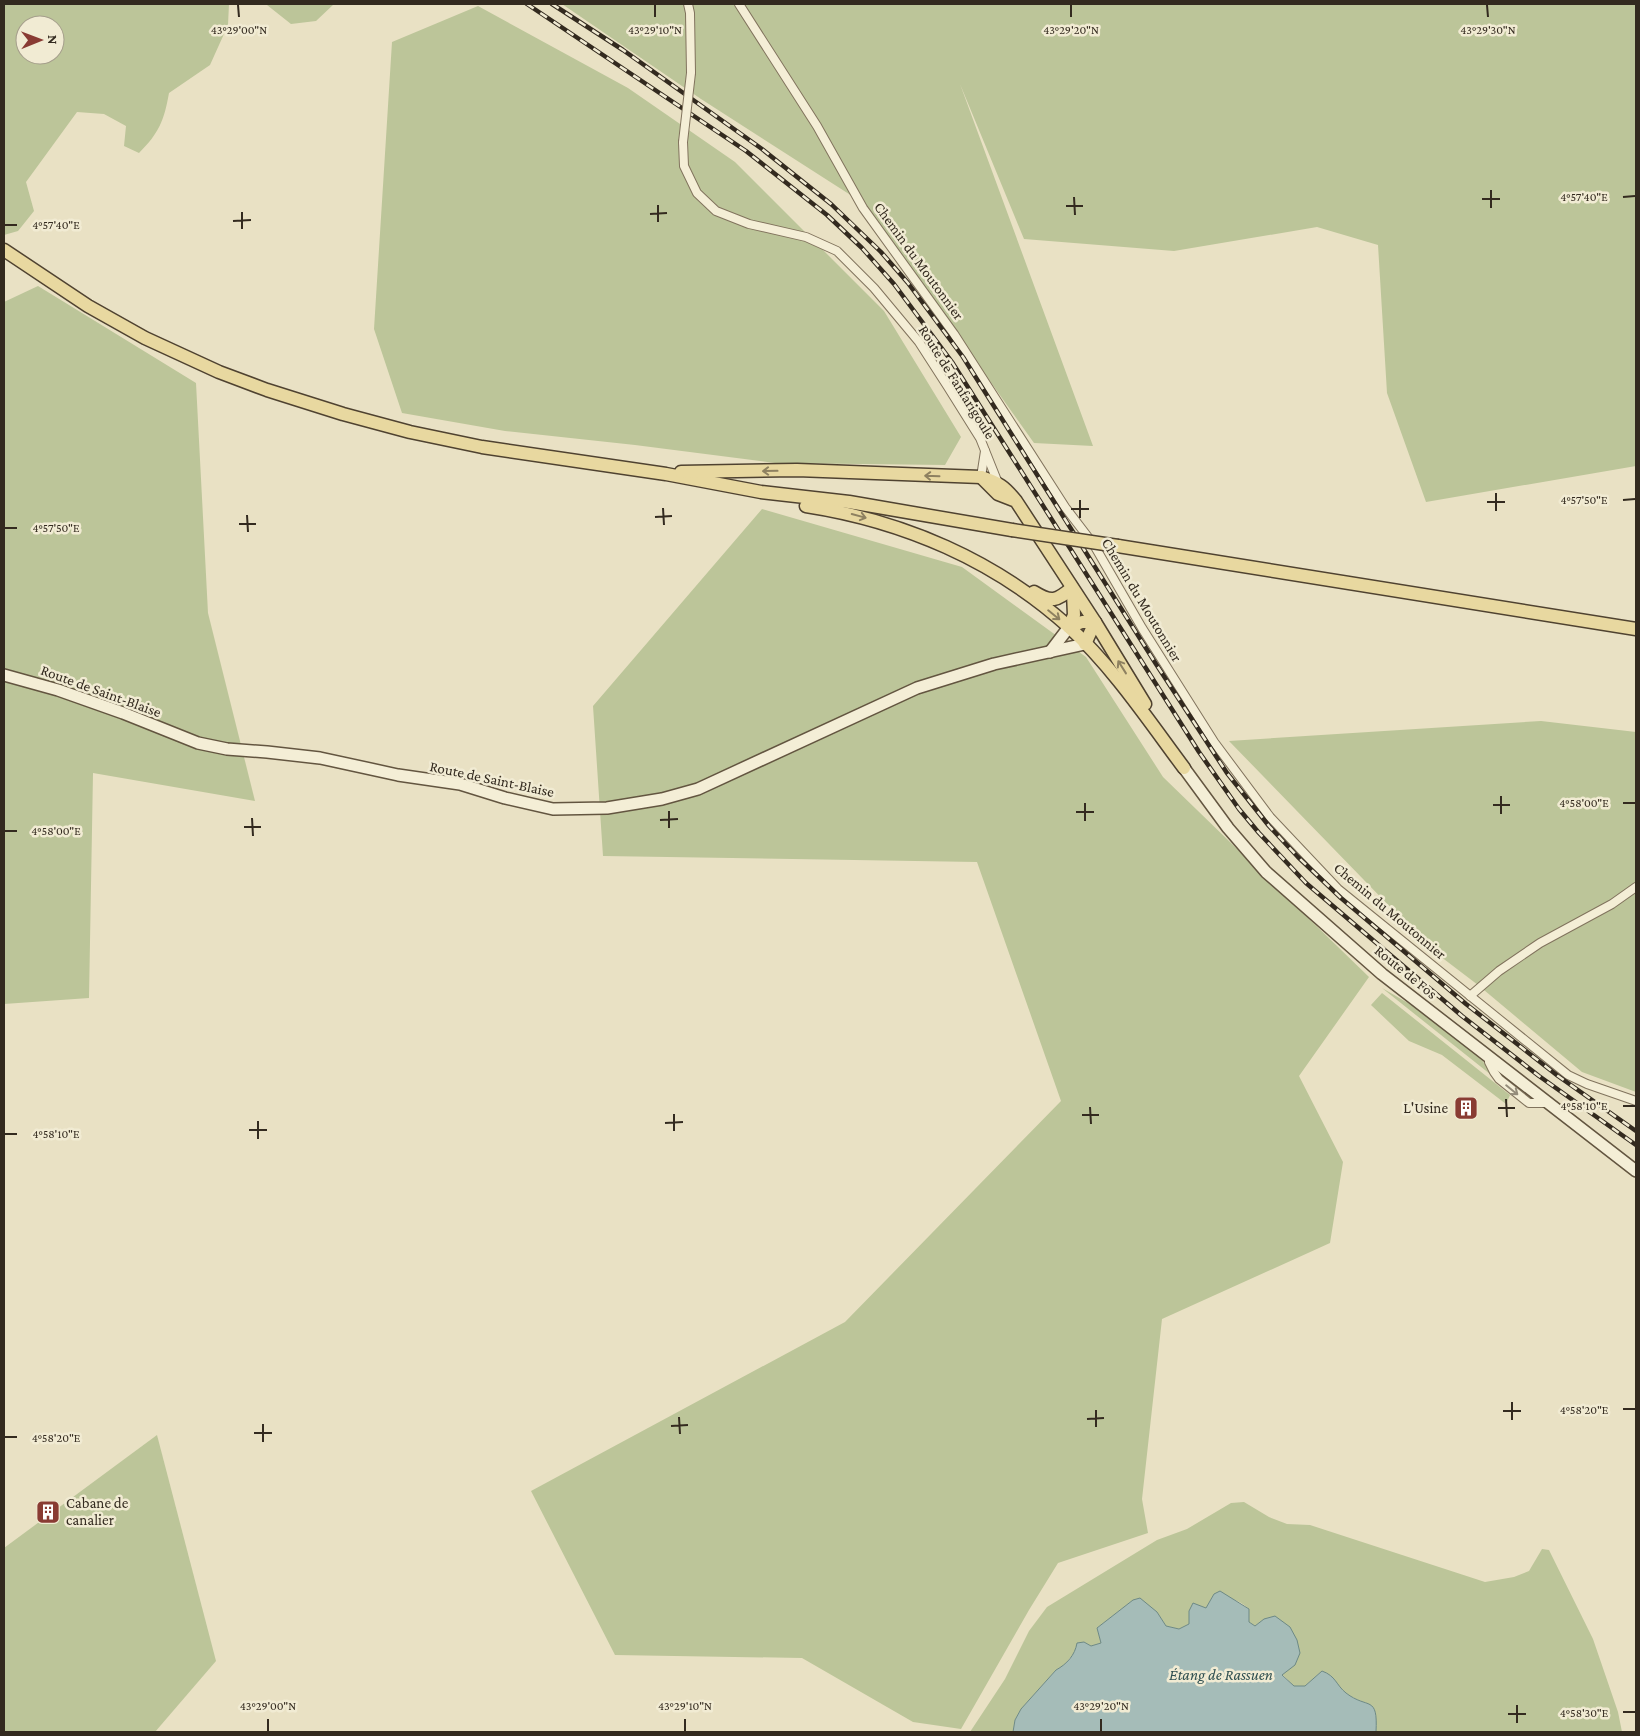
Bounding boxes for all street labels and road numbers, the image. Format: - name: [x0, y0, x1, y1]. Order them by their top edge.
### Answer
- street label: Chemin du Moutonnier: [871, 199, 967, 323]
- street label: Route de Fanfarigoule: [915, 322, 999, 443]
- street label: Chemin du Moutonnier: [1099, 535, 1186, 665]
- street label: Route de Saint-Blaise: [39, 662, 164, 720]
- street label: Route de Saint-Blaise: [428, 758, 556, 800]
- street label: Chemin du Moutonnier: [1331, 860, 1450, 963]
- street label: Route de Fos: [1372, 942, 1440, 1002]

